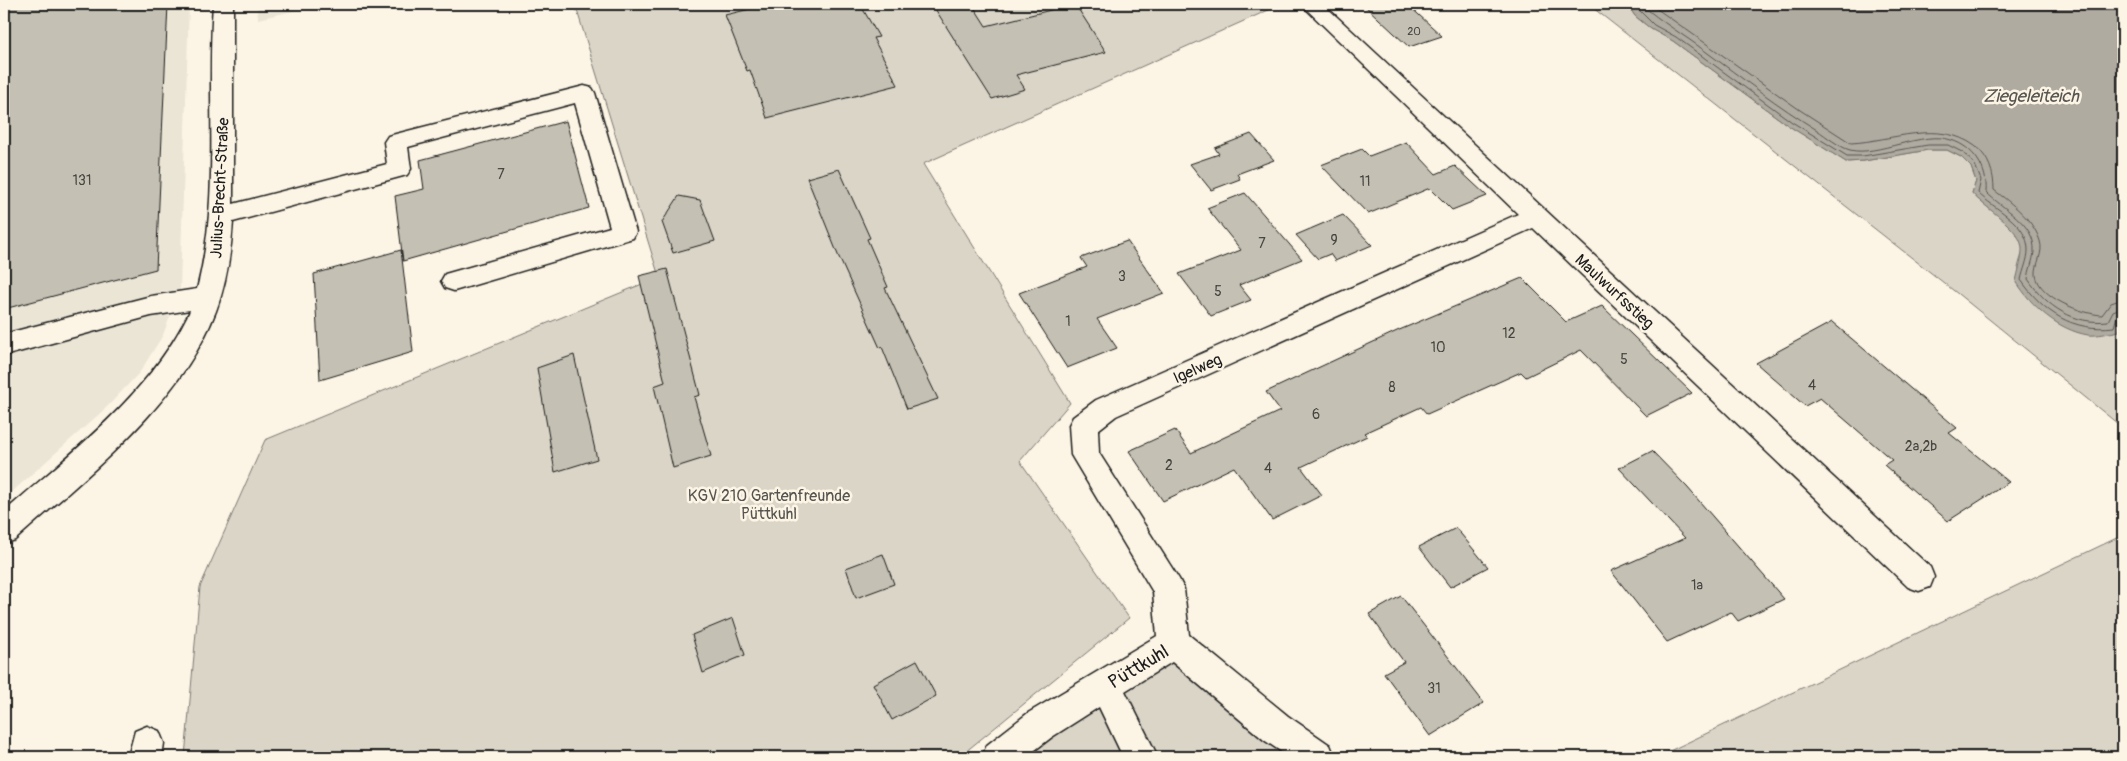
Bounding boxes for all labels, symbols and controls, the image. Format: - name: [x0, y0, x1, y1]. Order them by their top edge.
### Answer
- house number: 20: [1407, 25, 1421, 38]
- water label: Ziegeleiteich: [1983, 85, 2080, 108]
- street label: Julius-Brecht-Straße: [206, 117, 234, 259]
- house number: 7: [497, 166, 505, 183]
- house number: 131: [73, 172, 91, 189]
- house number: 11: [1360, 173, 1370, 190]
- house number: 9: [1330, 232, 1338, 249]
- house number: 7: [1258, 235, 1266, 252]
- street label: Maulwurfsstieg: [1571, 250, 1658, 334]
- house number: 3: [1118, 268, 1126, 285]
- house number: 5: [1214, 283, 1222, 300]
- house number: 1: [1065, 313, 1071, 330]
- house number: 12: [1502, 325, 1516, 342]
- house number: 10: [1430, 339, 1446, 356]
- street label: Igelweg: [1170, 349, 1225, 388]
- house number: 5: [1620, 351, 1628, 368]
- house number: 4: [1808, 377, 1816, 394]
- house number: 8: [1388, 379, 1396, 396]
- house number: 6: [1312, 406, 1320, 423]
- house number: 2a,2b: [1905, 438, 1937, 455]
- house number: 2: [1165, 457, 1173, 474]
- house number: 4: [1264, 460, 1272, 477]
- park label: KGV 210 Gartenfreunde Püttkuhl: [688, 486, 850, 524]
- house number: 1a: [1691, 577, 1703, 594]
- street label: Püttkuhl: [1104, 639, 1173, 694]
- house number: 31: [1427, 680, 1441, 697]

